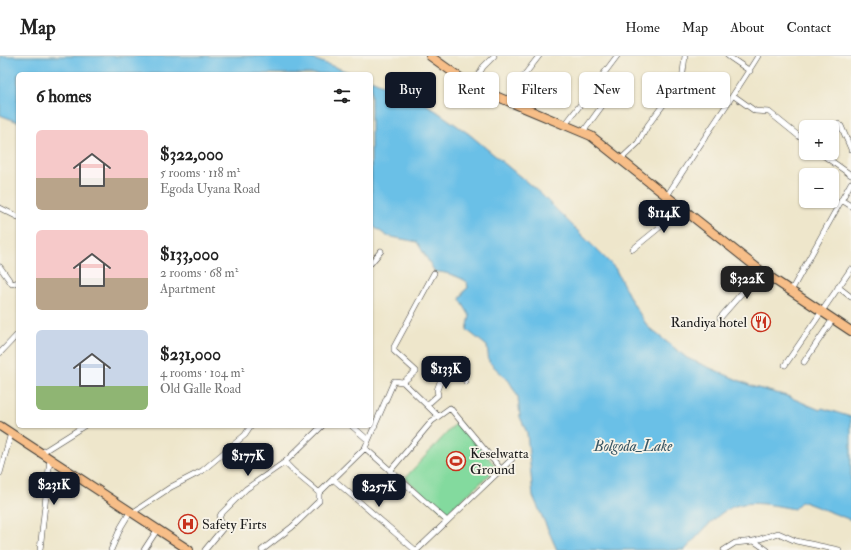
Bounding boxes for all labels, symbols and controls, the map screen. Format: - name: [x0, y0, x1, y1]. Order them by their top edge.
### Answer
- text: Map: [20, 16, 56, 40]
- text: Home: [625, 19, 660, 36]
- text: Map: [682, 19, 708, 36]
- text: About: [730, 19, 764, 36]
- text: Contact: [786, 19, 831, 36]
- chip: Buy: [385, 72, 436, 108]
- chip: Rent: [444, 72, 499, 108]
- chip: Filters: [507, 72, 571, 108]
- chip: New: [579, 72, 634, 108]
- chip: Apartment: [642, 72, 730, 108]
- icon: filters: [331, 85, 353, 107]
- text: 6 homes: [36, 86, 91, 107]
- map controls: [799, 120, 839, 208]
- button: +: [799, 120, 839, 160]
- text: $322,000: [160, 144, 224, 165]
- icon: home: [68, 146, 116, 194]
- text: 5 rooms · 118 m²: [160, 165, 240, 181]
- button: −: [799, 168, 839, 208]
- text: Egoda Uyana Road: [160, 181, 260, 197]
- pin: $114K: [636, 200, 692, 234]
- text: $114K: [648, 205, 680, 221]
- text: $133,000: [160, 244, 219, 265]
- icon: home: [68, 246, 116, 294]
- text: 2 rooms · 68 m²: [160, 265, 238, 281]
- pin: $322K: [719, 266, 775, 300]
- text: $322K: [730, 271, 764, 287]
- text: Apartment: [160, 281, 216, 297]
- restaurant icon: Randiya hotel: [750, 311, 772, 333]
- place label: Randiya hotel: [671, 314, 747, 332]
- text: $231,000: [160, 344, 221, 365]
- icon: home: [68, 346, 116, 394]
- pin: $133K: [418, 356, 474, 390]
- text: $133K: [430, 361, 462, 377]
- text: 4 rooms · 104 m²: [160, 365, 244, 381]
- text: Old Galle Road: [160, 381, 241, 397]
- water label: Bolgoda_Lake: [593, 437, 673, 456]
- pin: $177K: [220, 443, 276, 477]
- place label: Keselwatta Ground: [470, 445, 529, 478]
- text: $177K: [231, 448, 265, 464]
- sports icon: Keselwatta Ground: [445, 450, 467, 472]
- pin: $231K: [26, 472, 82, 506]
- pin: $257K: [351, 474, 407, 508]
- text: $231K: [38, 477, 70, 493]
- text: $257K: [362, 479, 396, 495]
- hospital icon: Safety Firts: [177, 513, 199, 535]
- place label: Safety Firts: [202, 516, 267, 534]

